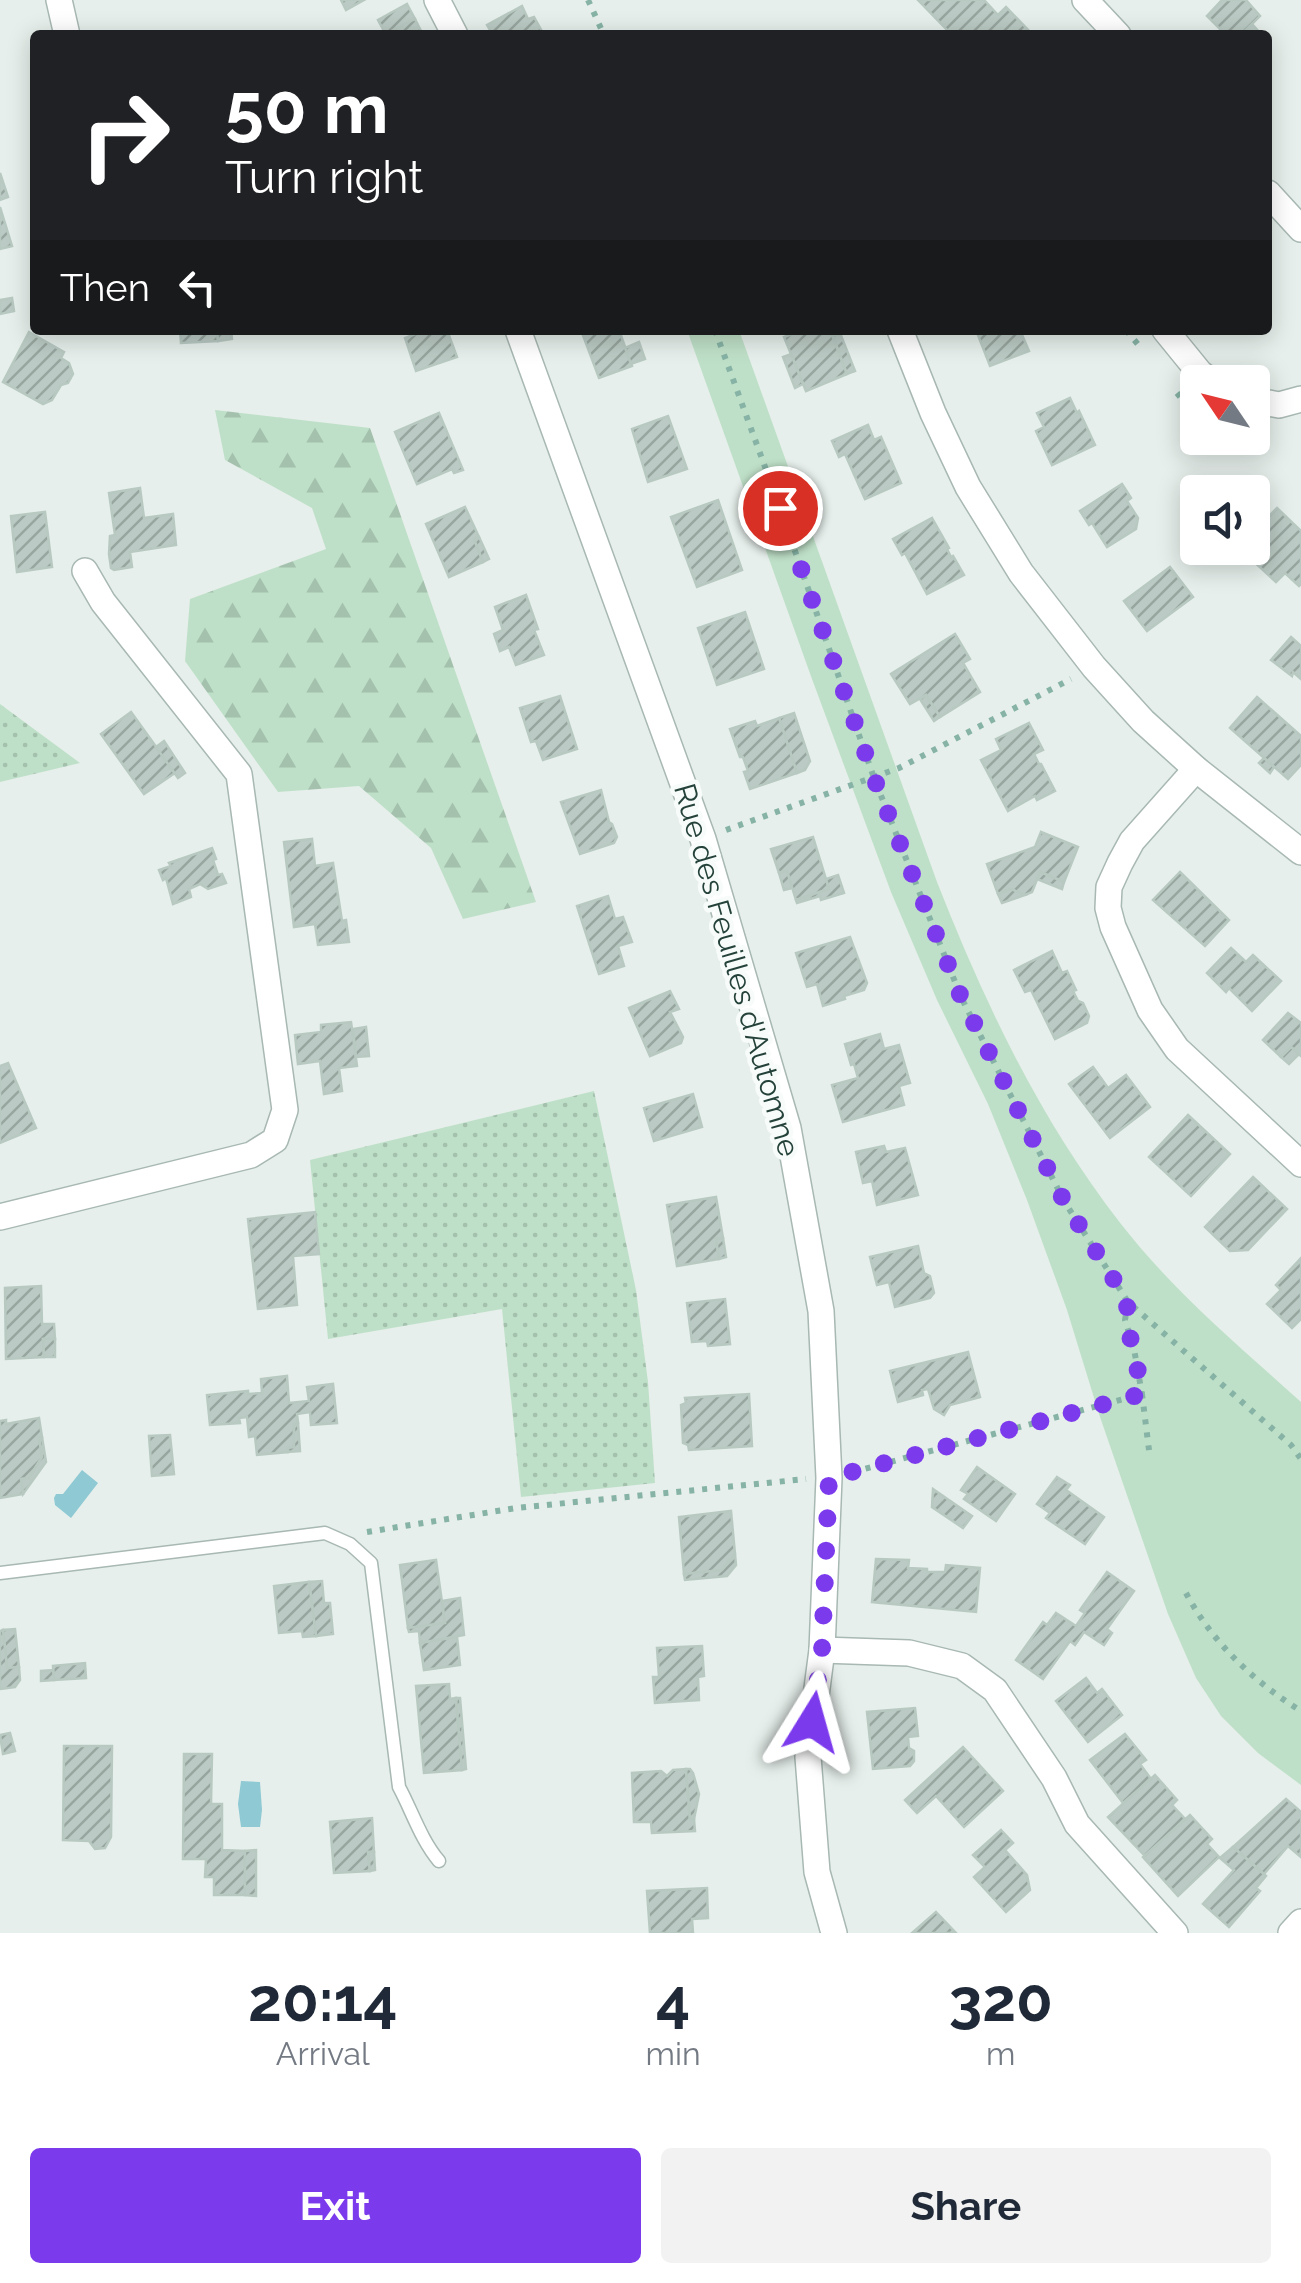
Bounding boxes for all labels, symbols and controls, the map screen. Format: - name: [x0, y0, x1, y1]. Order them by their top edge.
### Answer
- text: 50 m: [225, 67, 389, 149]
- icon: right: [60, 70, 190, 200]
- text: Turn right: [225, 151, 423, 204]
- icon: left: [170, 260, 225, 315]
- text: Then: [60, 265, 150, 310]
- north arrow: [1180, 365, 1270, 455]
- map controls: [1180, 365, 1270, 565]
- pin: [738, 466, 823, 551]
- button: sound: [1180, 475, 1270, 565]
- icon: arrive: [753, 481, 808, 536]
- street label: Rue des Feuilles d'Automne: [667, 780, 807, 1160]
- position arrow: [760, 1670, 864, 1774]
- text: 20:14: [248, 1965, 398, 2035]
- text: 4: [656, 1965, 690, 2035]
- text: 320: [949, 1965, 1053, 2035]
- text: Arrival: [276, 2035, 370, 2072]
- text: min: [646, 2035, 701, 2072]
- text: m: [986, 2035, 1016, 2072]
- button: Exit: [30, 2148, 641, 2263]
- button: Share: [661, 2148, 1271, 2263]

